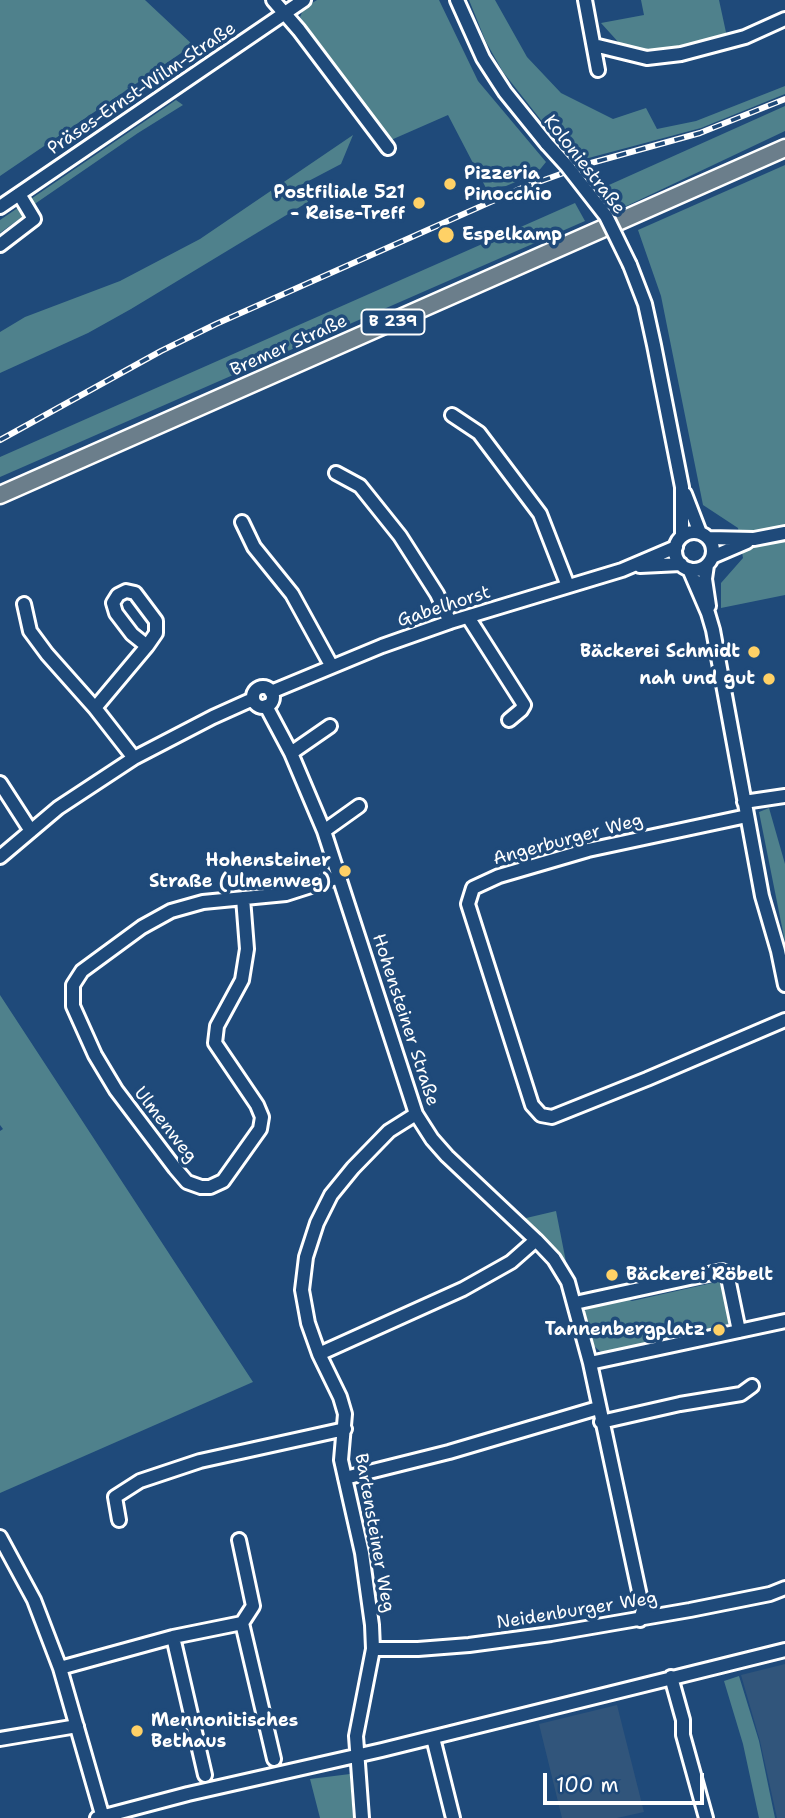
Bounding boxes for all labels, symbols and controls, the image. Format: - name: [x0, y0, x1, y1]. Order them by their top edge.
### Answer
- street label: Präses-Ernst-Wilm-Straße: [44, 18, 240, 160]
- street label: Koloniestraße: [539, 111, 629, 219]
- place label: Pizzeria Pinocchio: [464, 163, 552, 206]
- marker: Pizzeria Pinocchio: [442, 176, 458, 192]
- place label: Postfiliale 521 - Reise-Treff: [274, 182, 405, 224]
- marker: Postfiliale 521 - Reise-Treff: [411, 195, 427, 211]
- place label: Espelkamp: [462, 224, 562, 246]
- marker: Espelkamp: [436, 225, 456, 245]
- road number: B 239: [362, 310, 424, 334]
- street label: Bremer Straße: [227, 311, 351, 381]
- street label: Gabelhorst: [395, 582, 493, 632]
- place label: Bäckerei Schmidt: [580, 641, 740, 663]
- marker: Bäckerei Schmidt: [746, 644, 762, 660]
- place label: nah und gut: [639, 668, 755, 690]
- marker: nah und gut: [761, 671, 777, 687]
- street label: Angerburger Weg: [491, 810, 645, 870]
- place label: Hohensteiner Straße (Ulmenweg): [149, 850, 331, 892]
- marker: Hohensteiner Straße (Ulmenweg): [337, 863, 353, 879]
- street label: Hohensteiner Straße: [367, 931, 443, 1109]
- street label: Ulmenweg: [129, 1083, 201, 1167]
- place label: Bäckerei Röbelt: [626, 1264, 773, 1286]
- marker: Bäckerei Röbelt: [604, 1267, 620, 1283]
- place label: Tannenbergplatz: [545, 1319, 705, 1341]
- marker: Tannenbergplatz: [711, 1322, 727, 1338]
- street label: Bartensteiner Weg: [349, 1452, 399, 1614]
- street label: Neidenburger Weg: [495, 1588, 659, 1634]
- place label: Mennonitisches Bethaus: [151, 1710, 298, 1752]
- marker: Mennonitisches Bethaus: [129, 1723, 145, 1739]
- scale bar: [547, 1758, 708, 1802]
- text: 100 m: [556, 1771, 619, 1799]

